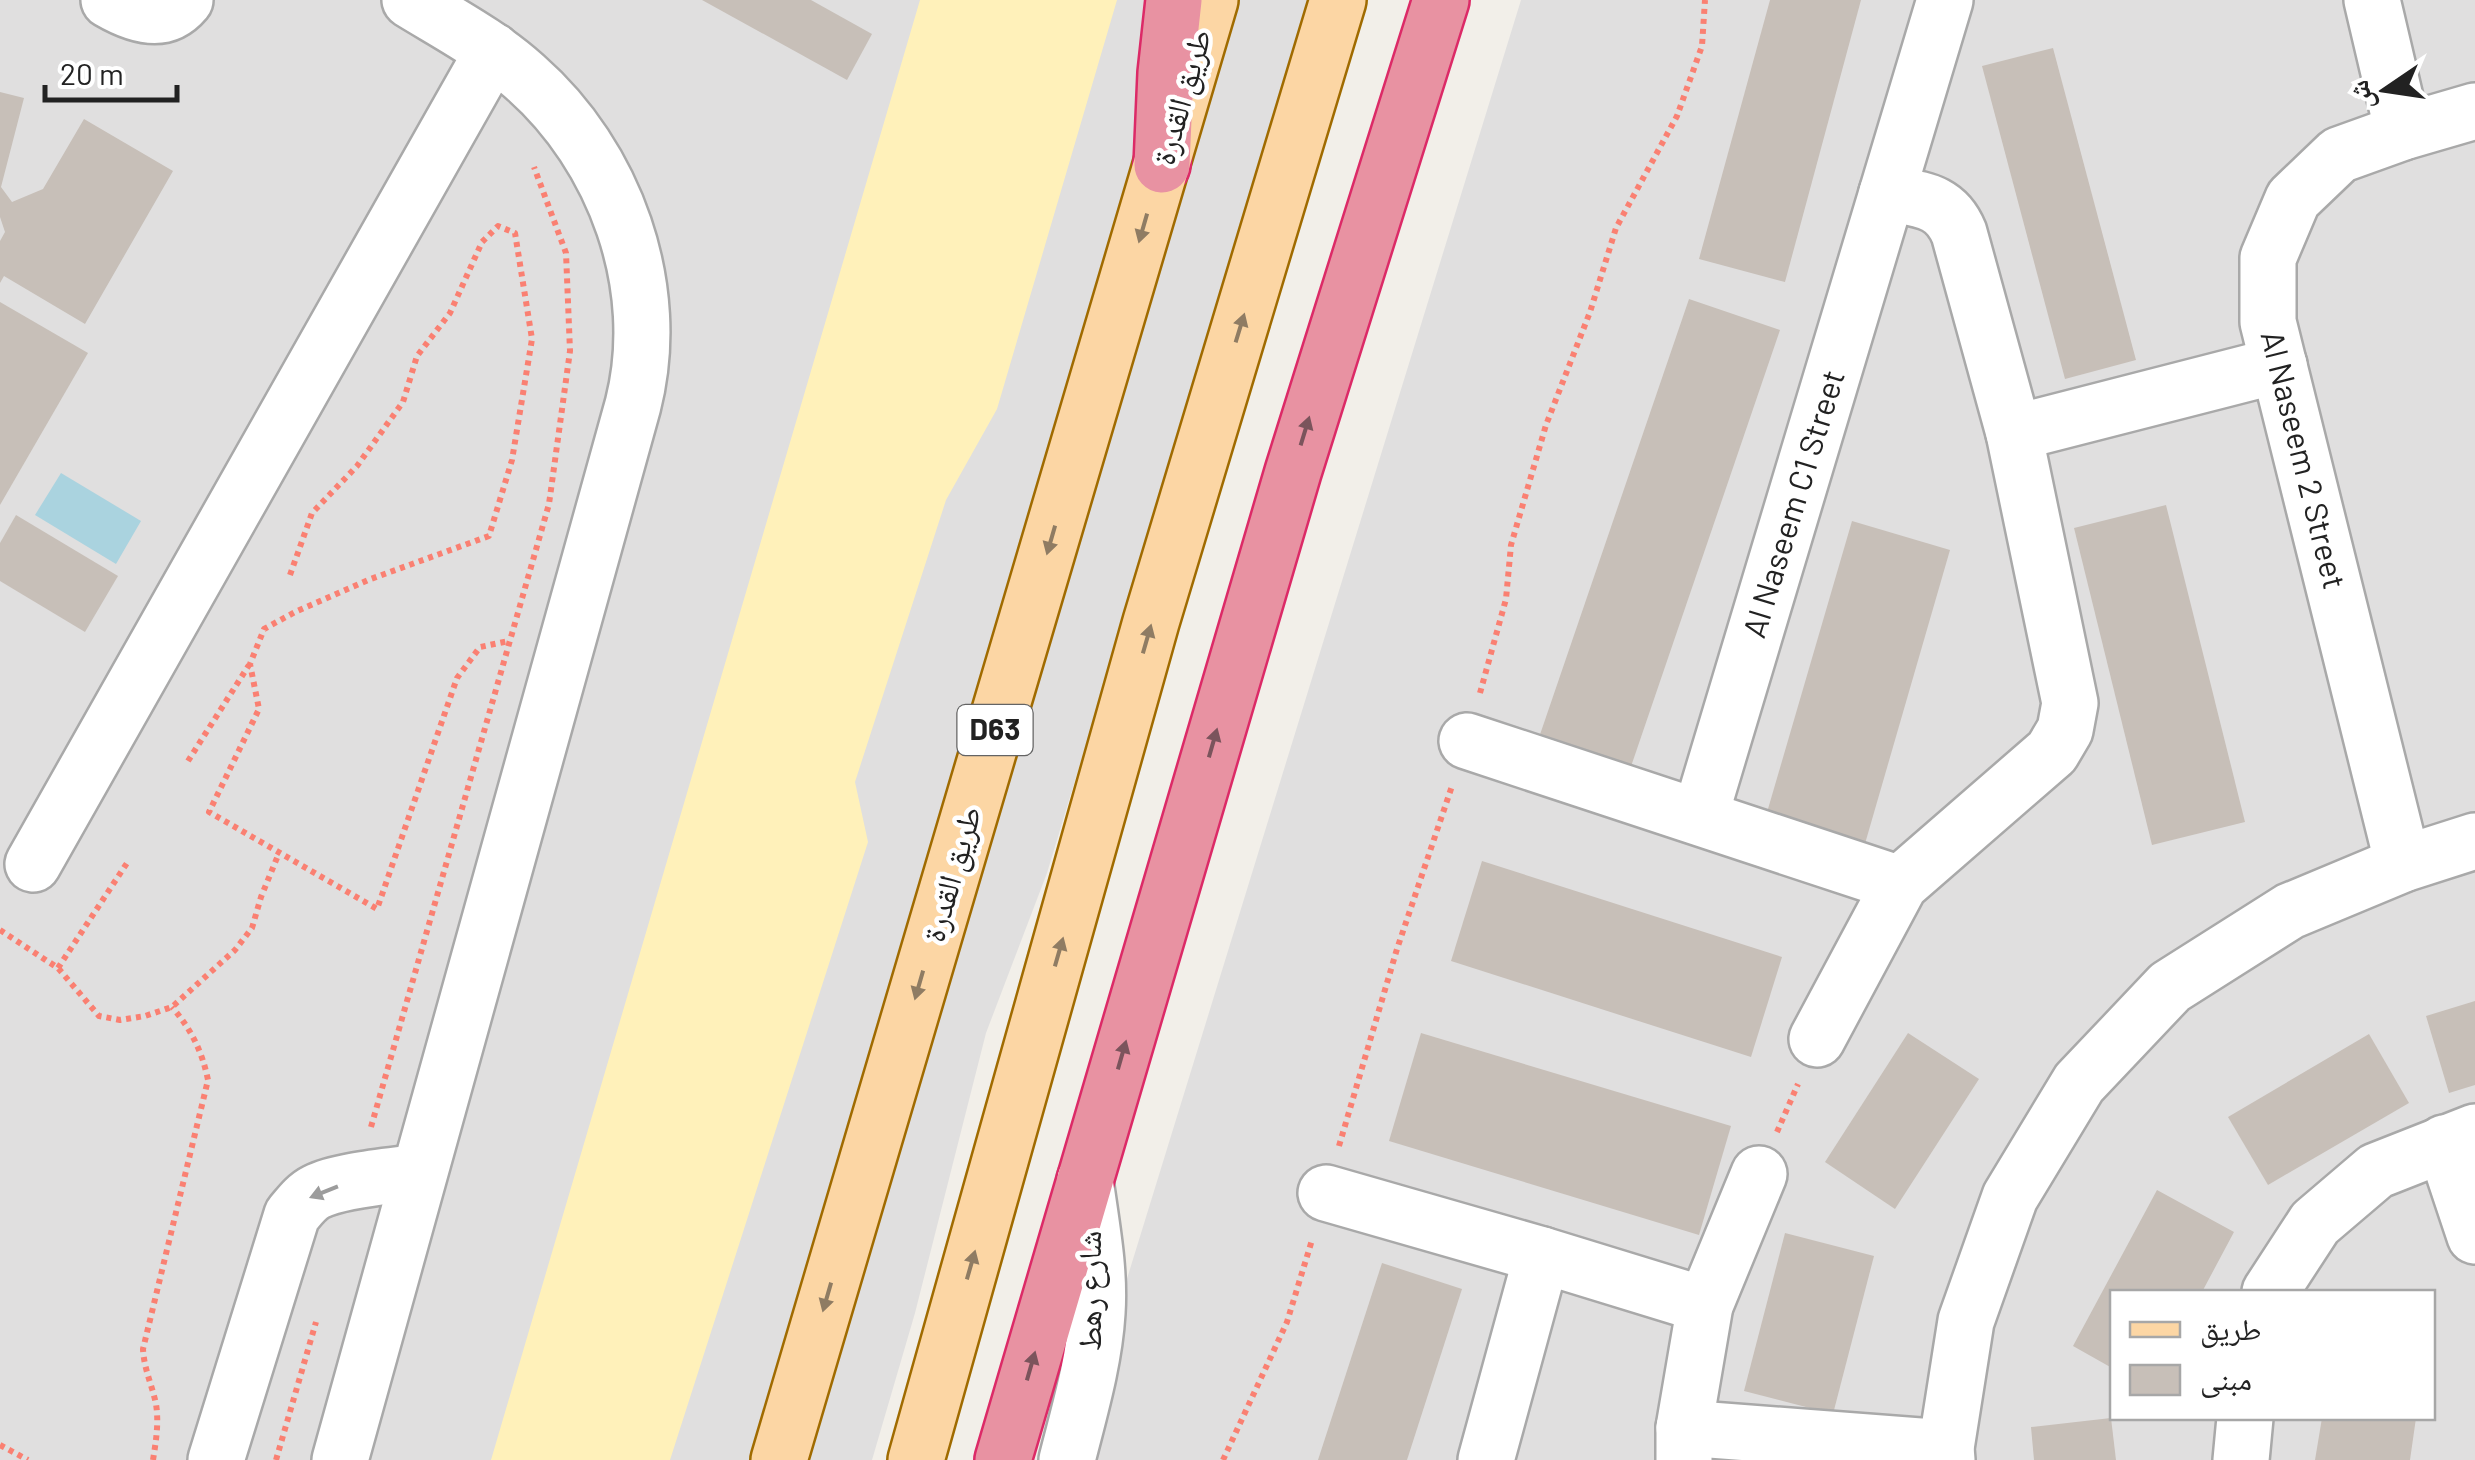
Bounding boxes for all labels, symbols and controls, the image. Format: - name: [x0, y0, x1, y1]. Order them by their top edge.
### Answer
- street label: طريق القدرة: [1143, 24, 1220, 169]
- scale bar: [45, 40, 178, 102]
- north arrow: [2335, 40, 2435, 140]
- text: 20 m: [60, 55, 124, 91]
- text: ش: [2340, 77, 2381, 114]
- one-way arrow: [1135, 213, 1150, 244]
- one-way arrow: [1233, 312, 1248, 343]
- street label: Al Naseem 2 Street: [2255, 327, 2355, 592]
- street label: Al Naseem C1 Street: [1733, 365, 1851, 642]
- one-way arrow: [1299, 416, 1314, 446]
- one-way arrow: [1043, 525, 1058, 555]
- one-way arrow: [1139, 623, 1155, 654]
- road number: D63: [958, 705, 1032, 755]
- one-way arrow: [1206, 727, 1221, 757]
- street label: طريق القدرة: [913, 801, 990, 946]
- one-way arrow: [1051, 936, 1067, 967]
- one-way arrow: [911, 971, 926, 1001]
- one-way arrow: [1115, 1039, 1130, 1069]
- one-way arrow: [309, 1184, 339, 1200]
- street label: شارع رهط: [1069, 1231, 1110, 1351]
- one-way arrow: [963, 1249, 979, 1280]
- one-way arrow: [819, 1282, 834, 1313]
- legend: [2110, 1290, 2435, 1420]
- text: طريق: [2200, 1310, 2261, 1348]
- one-way arrow: [1024, 1351, 1039, 1381]
- text: مبنى: [2200, 1360, 2252, 1398]

